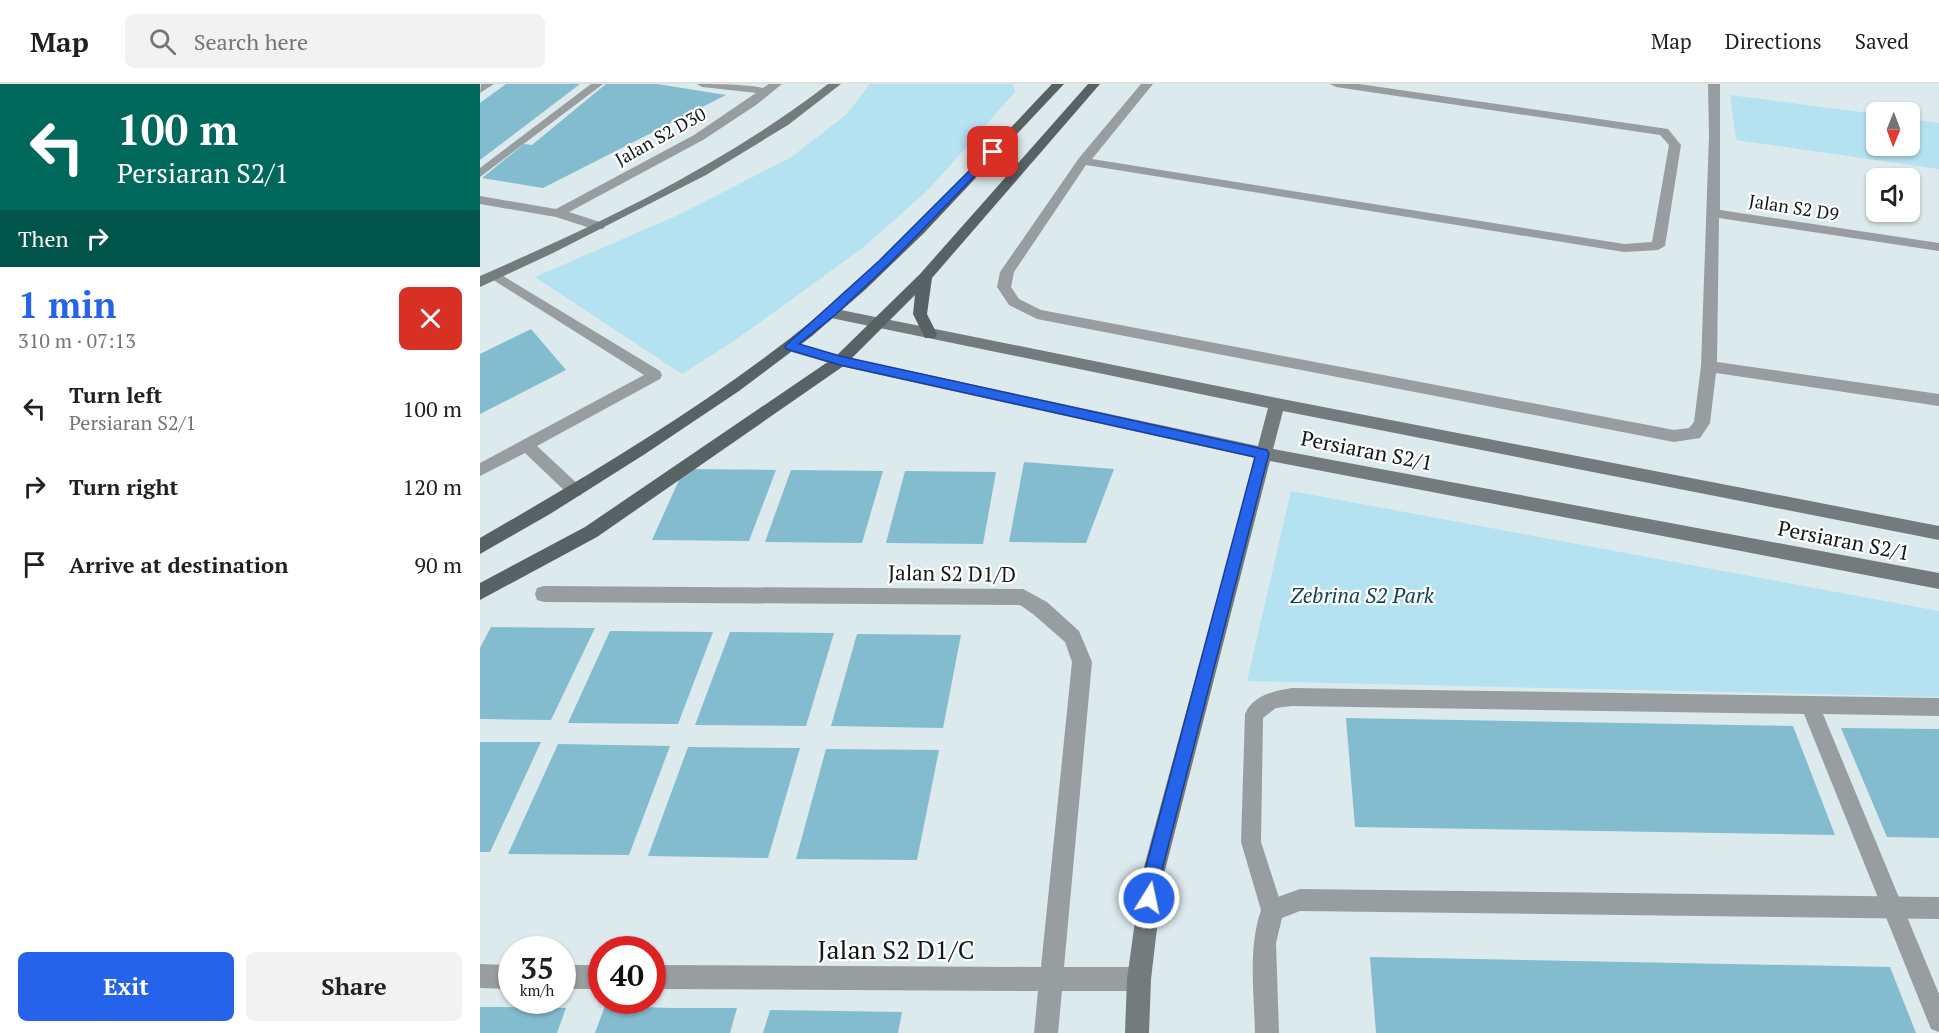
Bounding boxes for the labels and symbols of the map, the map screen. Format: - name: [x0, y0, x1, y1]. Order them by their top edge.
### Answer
- street label: Jalan S2 D30: [610, 101, 710, 171]
- north arrow: [1866, 102, 1920, 156]
- pin: [967, 126, 1018, 177]
- street label: Jalan S2 D9: [1747, 188, 1841, 226]
- street label: Persiaran S2/1: [1299, 424, 1435, 476]
- street label: Persiaran S2/1: [1776, 514, 1912, 566]
- street label: Jalan S2 D1/D: [888, 558, 1016, 588]
- park label: Zebrina S2 Park: [1290, 581, 1435, 609]
- position arrow: [1117, 866, 1181, 930]
- street label: Jalan S2 D1/C: [818, 932, 974, 966]
- speed limit sign: 40: [588, 936, 666, 1014]

